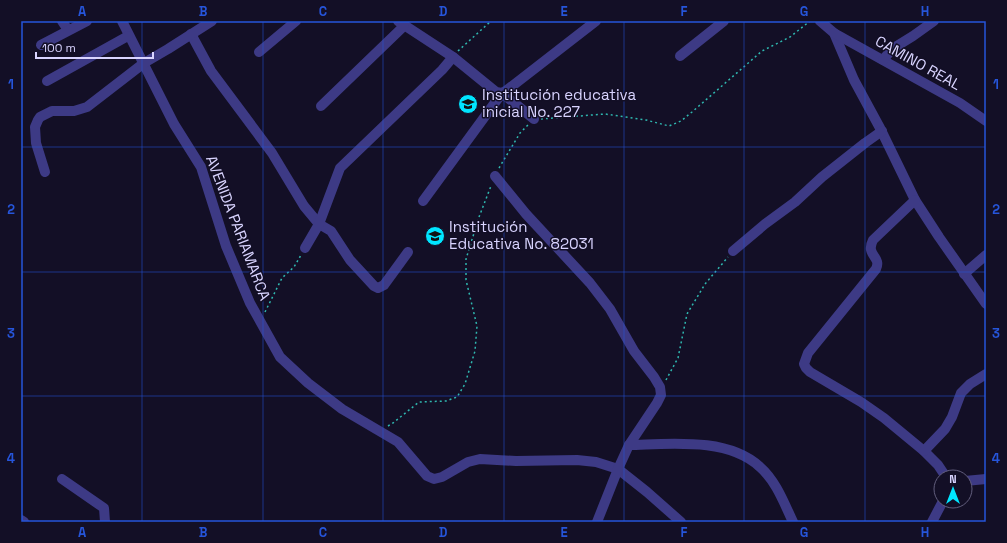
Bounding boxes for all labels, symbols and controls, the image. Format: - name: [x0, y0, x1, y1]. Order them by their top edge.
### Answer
- text: A: [78, 3, 87, 20]
- text: B: [199, 3, 208, 20]
- text: C: [319, 3, 327, 20]
- text: D: [439, 3, 448, 20]
- text: E: [560, 3, 568, 20]
- text: F: [681, 3, 688, 20]
- text: G: [800, 3, 808, 20]
- text: H: [921, 3, 929, 20]
- street label: CAMINO REAL: [872, 31, 964, 94]
- scale bar: [36, 34, 153, 60]
- text: 100 m: [42, 40, 76, 56]
- text: 1: [8, 76, 14, 93]
- text: 1: [993, 76, 999, 93]
- place label: Institución educativa inicial No. 227: [482, 85, 636, 121]
- school or university icon: Institución educativa inicial No. 227: [457, 93, 479, 115]
- street label: AVENIDA PARIAMARCA: [202, 153, 275, 304]
- text: 2: [7, 201, 15, 218]
- text: 2: [992, 201, 1000, 218]
- place label: Institución Educativa No. 82031: [449, 217, 594, 253]
- school or university icon: Institución Educativa No. 82031: [424, 225, 446, 247]
- text: 3: [7, 325, 15, 342]
- text: 3: [992, 325, 1000, 342]
- text: 4: [7, 450, 15, 467]
- text: 4: [992, 450, 1000, 467]
- north arrow: [933, 469, 973, 509]
- text: N: [949, 472, 957, 486]
- text: A: [78, 524, 87, 541]
- text: B: [199, 524, 208, 541]
- text: C: [319, 524, 327, 541]
- text: D: [439, 524, 448, 541]
- text: E: [560, 524, 568, 541]
- text: F: [681, 524, 688, 541]
- text: G: [800, 524, 808, 541]
- text: H: [921, 524, 929, 541]

